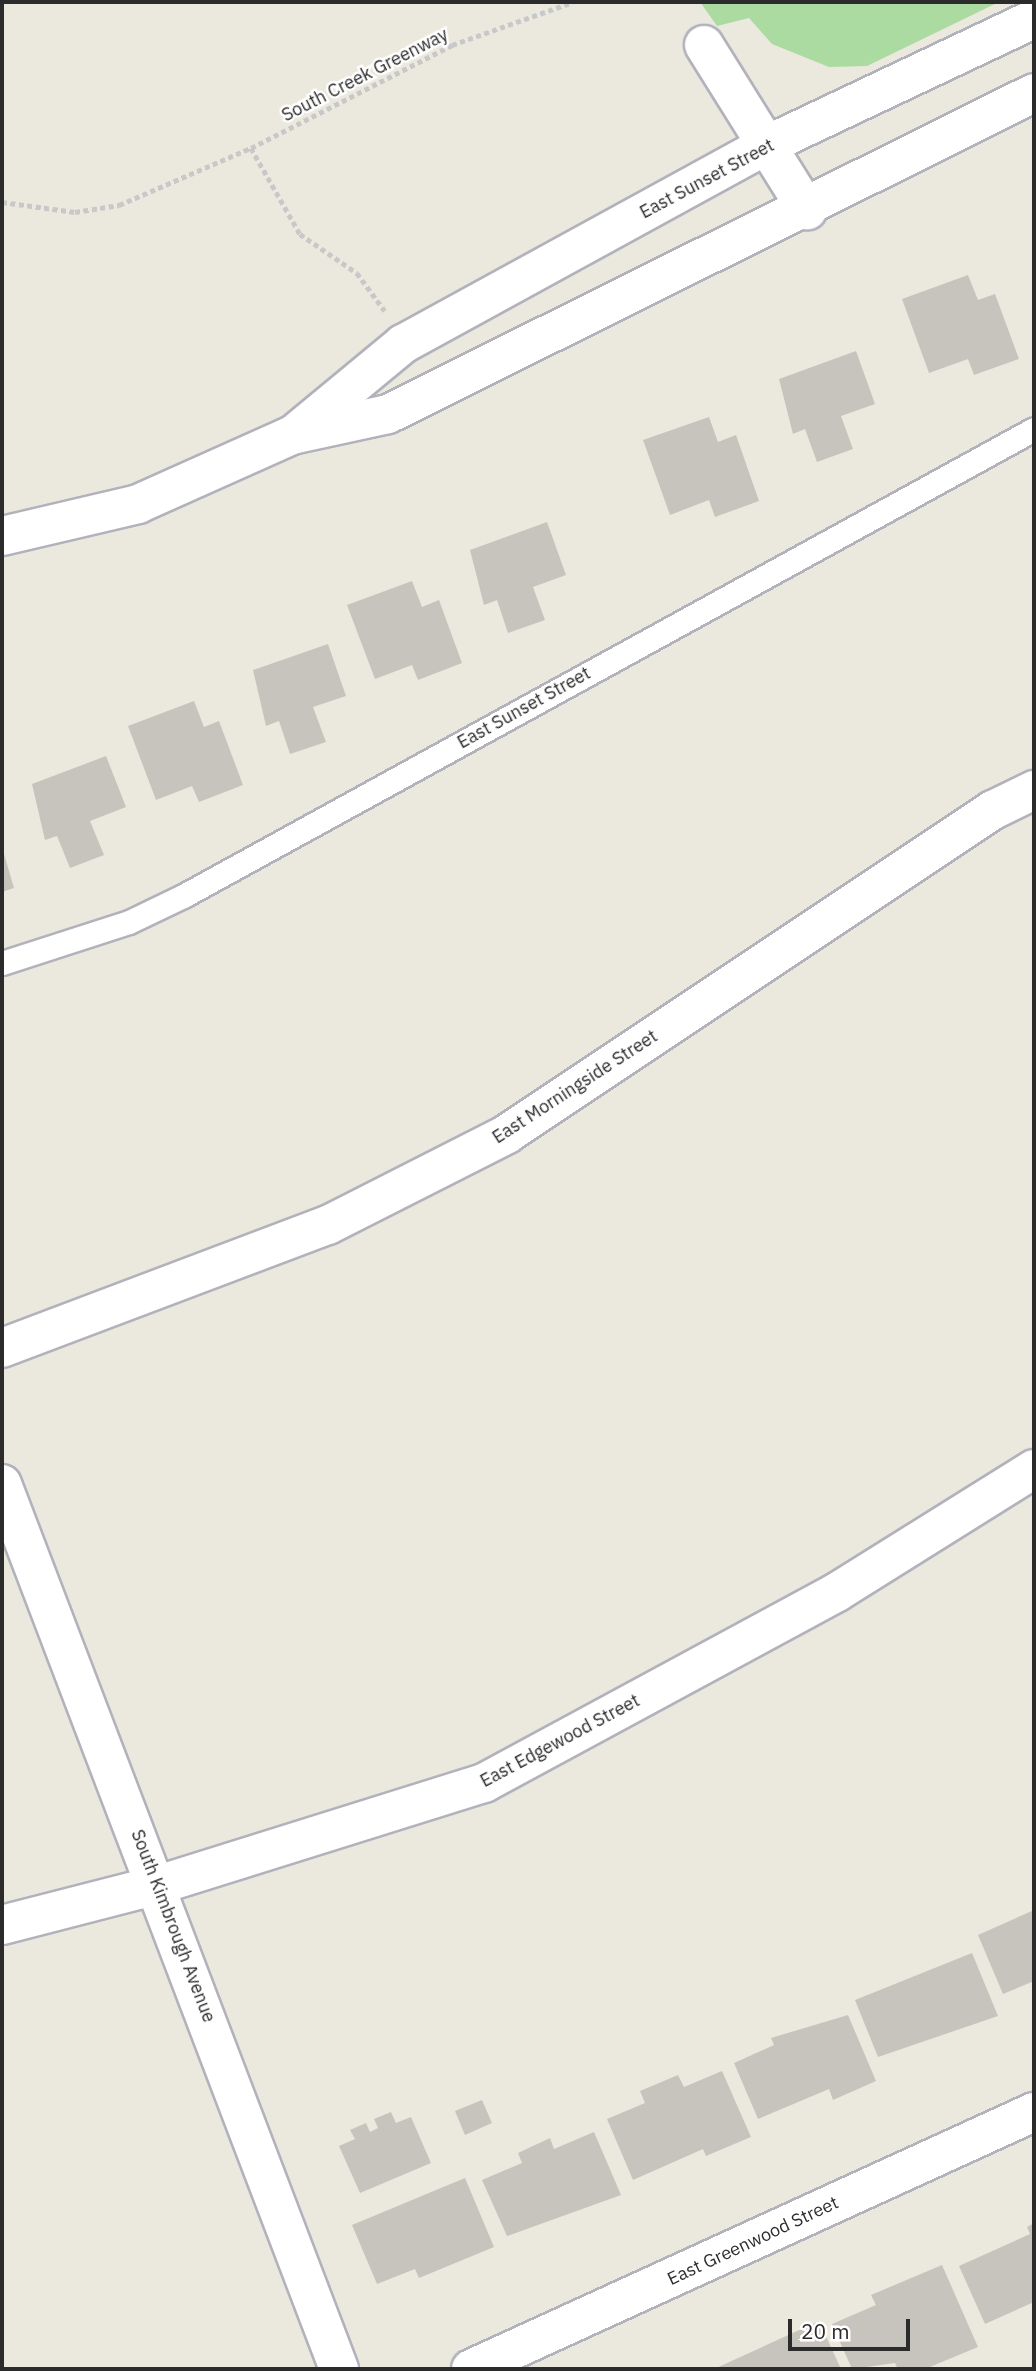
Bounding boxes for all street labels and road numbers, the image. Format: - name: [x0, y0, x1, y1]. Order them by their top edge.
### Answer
- street label: South Creek Greenway: [278, 24, 452, 126]
- street label: East Sunset Street: [636, 135, 778, 223]
- street label: East Sunset Street: [454, 662, 594, 754]
- street label: East Morningside Street: [488, 1026, 662, 1148]
- street label: East Edgewood Street: [477, 1690, 643, 1792]
- street label: South Kimbrough Avenue: [126, 1827, 220, 2025]
- street label: East Greenwood Street: [664, 2192, 842, 2290]

